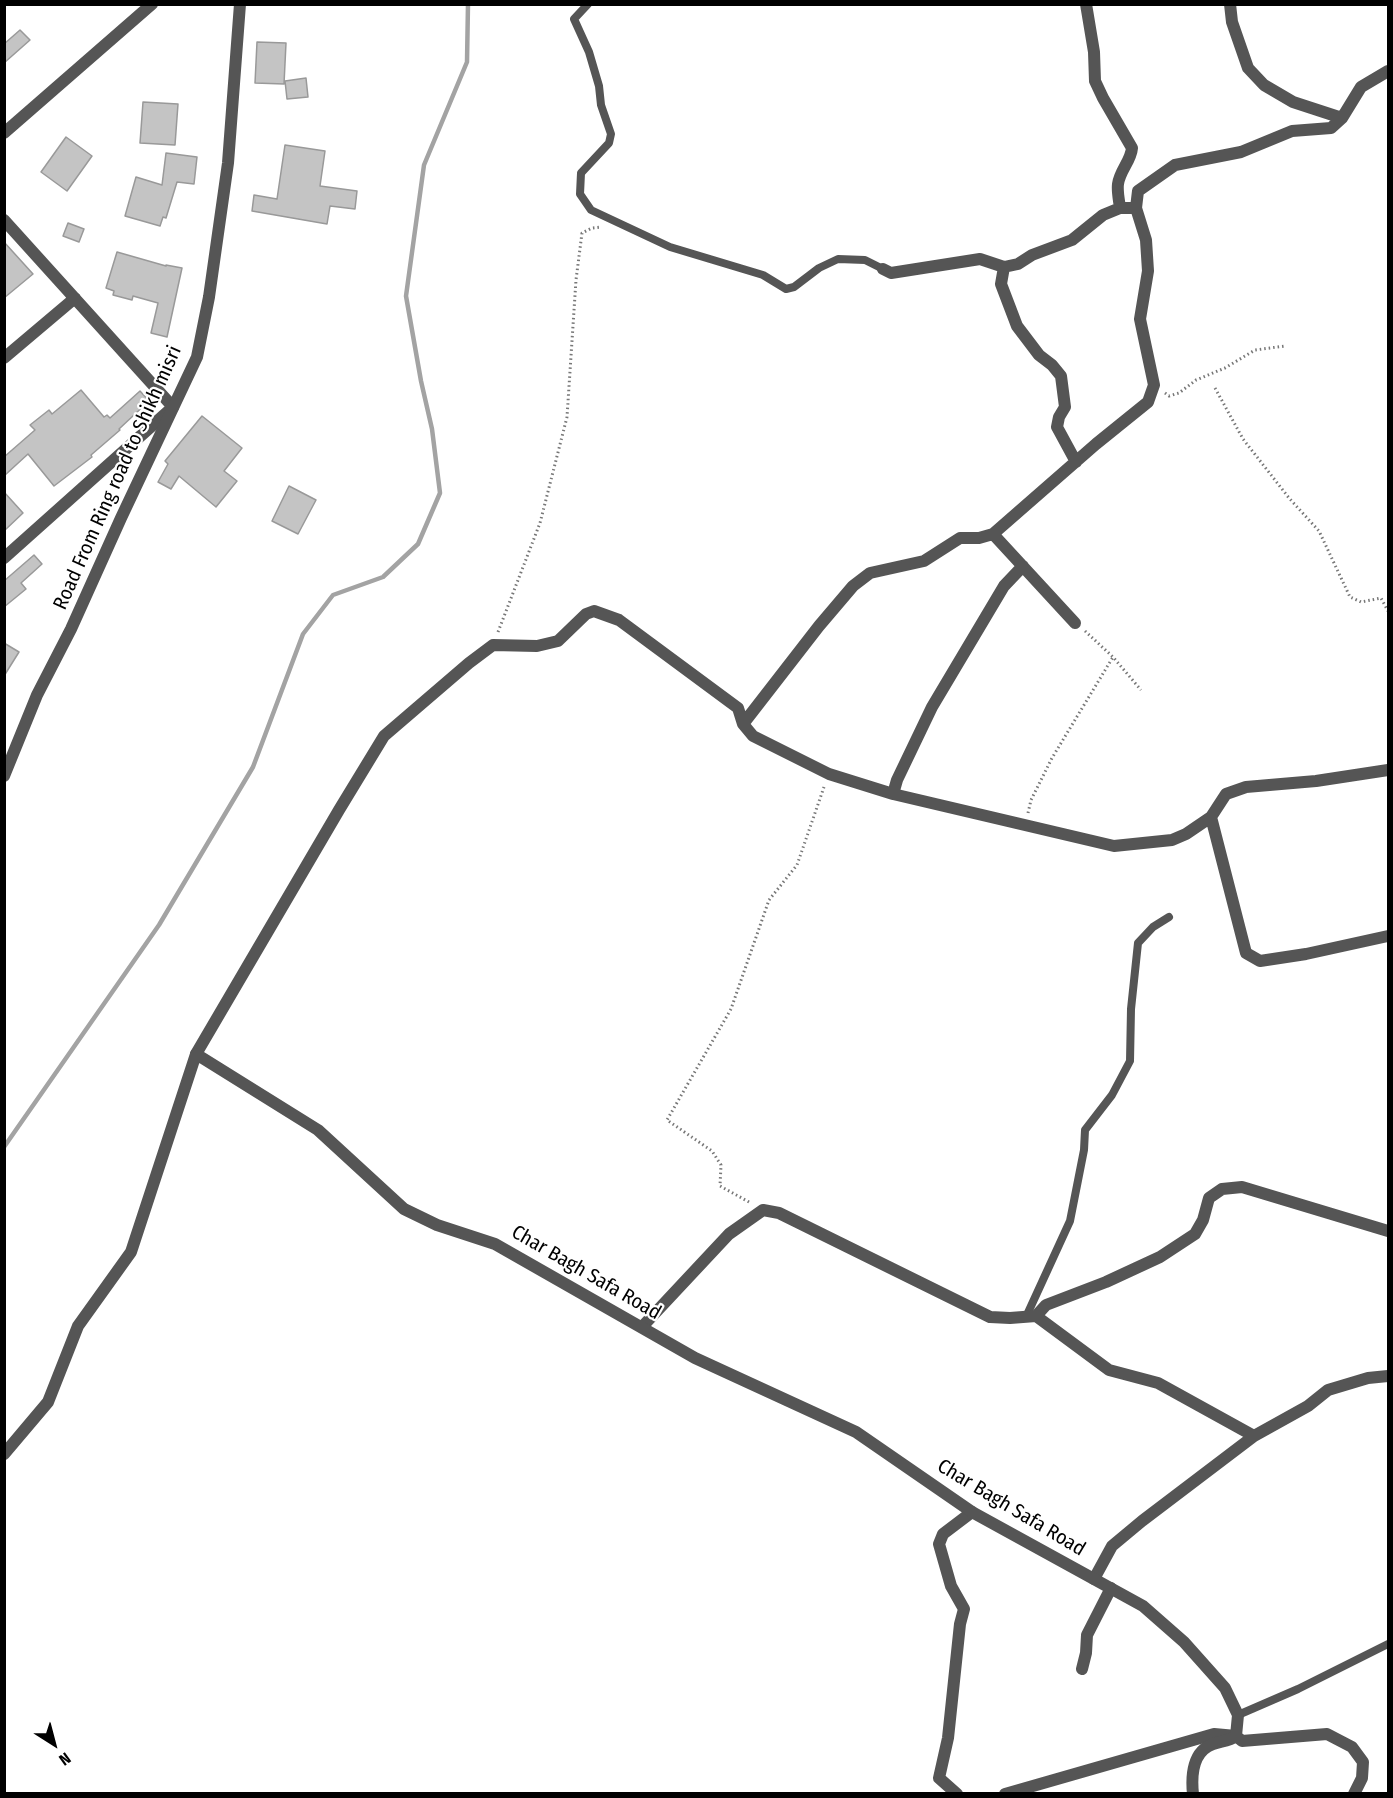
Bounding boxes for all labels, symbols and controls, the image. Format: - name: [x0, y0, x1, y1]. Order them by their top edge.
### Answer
- street label: Road From Ring road to Shikh misri: [49, 342, 187, 614]
- street label: Char Bagh Safa Road: [507, 1220, 665, 1326]
- street label: Char Bagh Safa Road: [933, 1454, 1089, 1562]
- north arrow: [24, 1714, 84, 1774]
- text: N: [55, 1748, 74, 1769]

